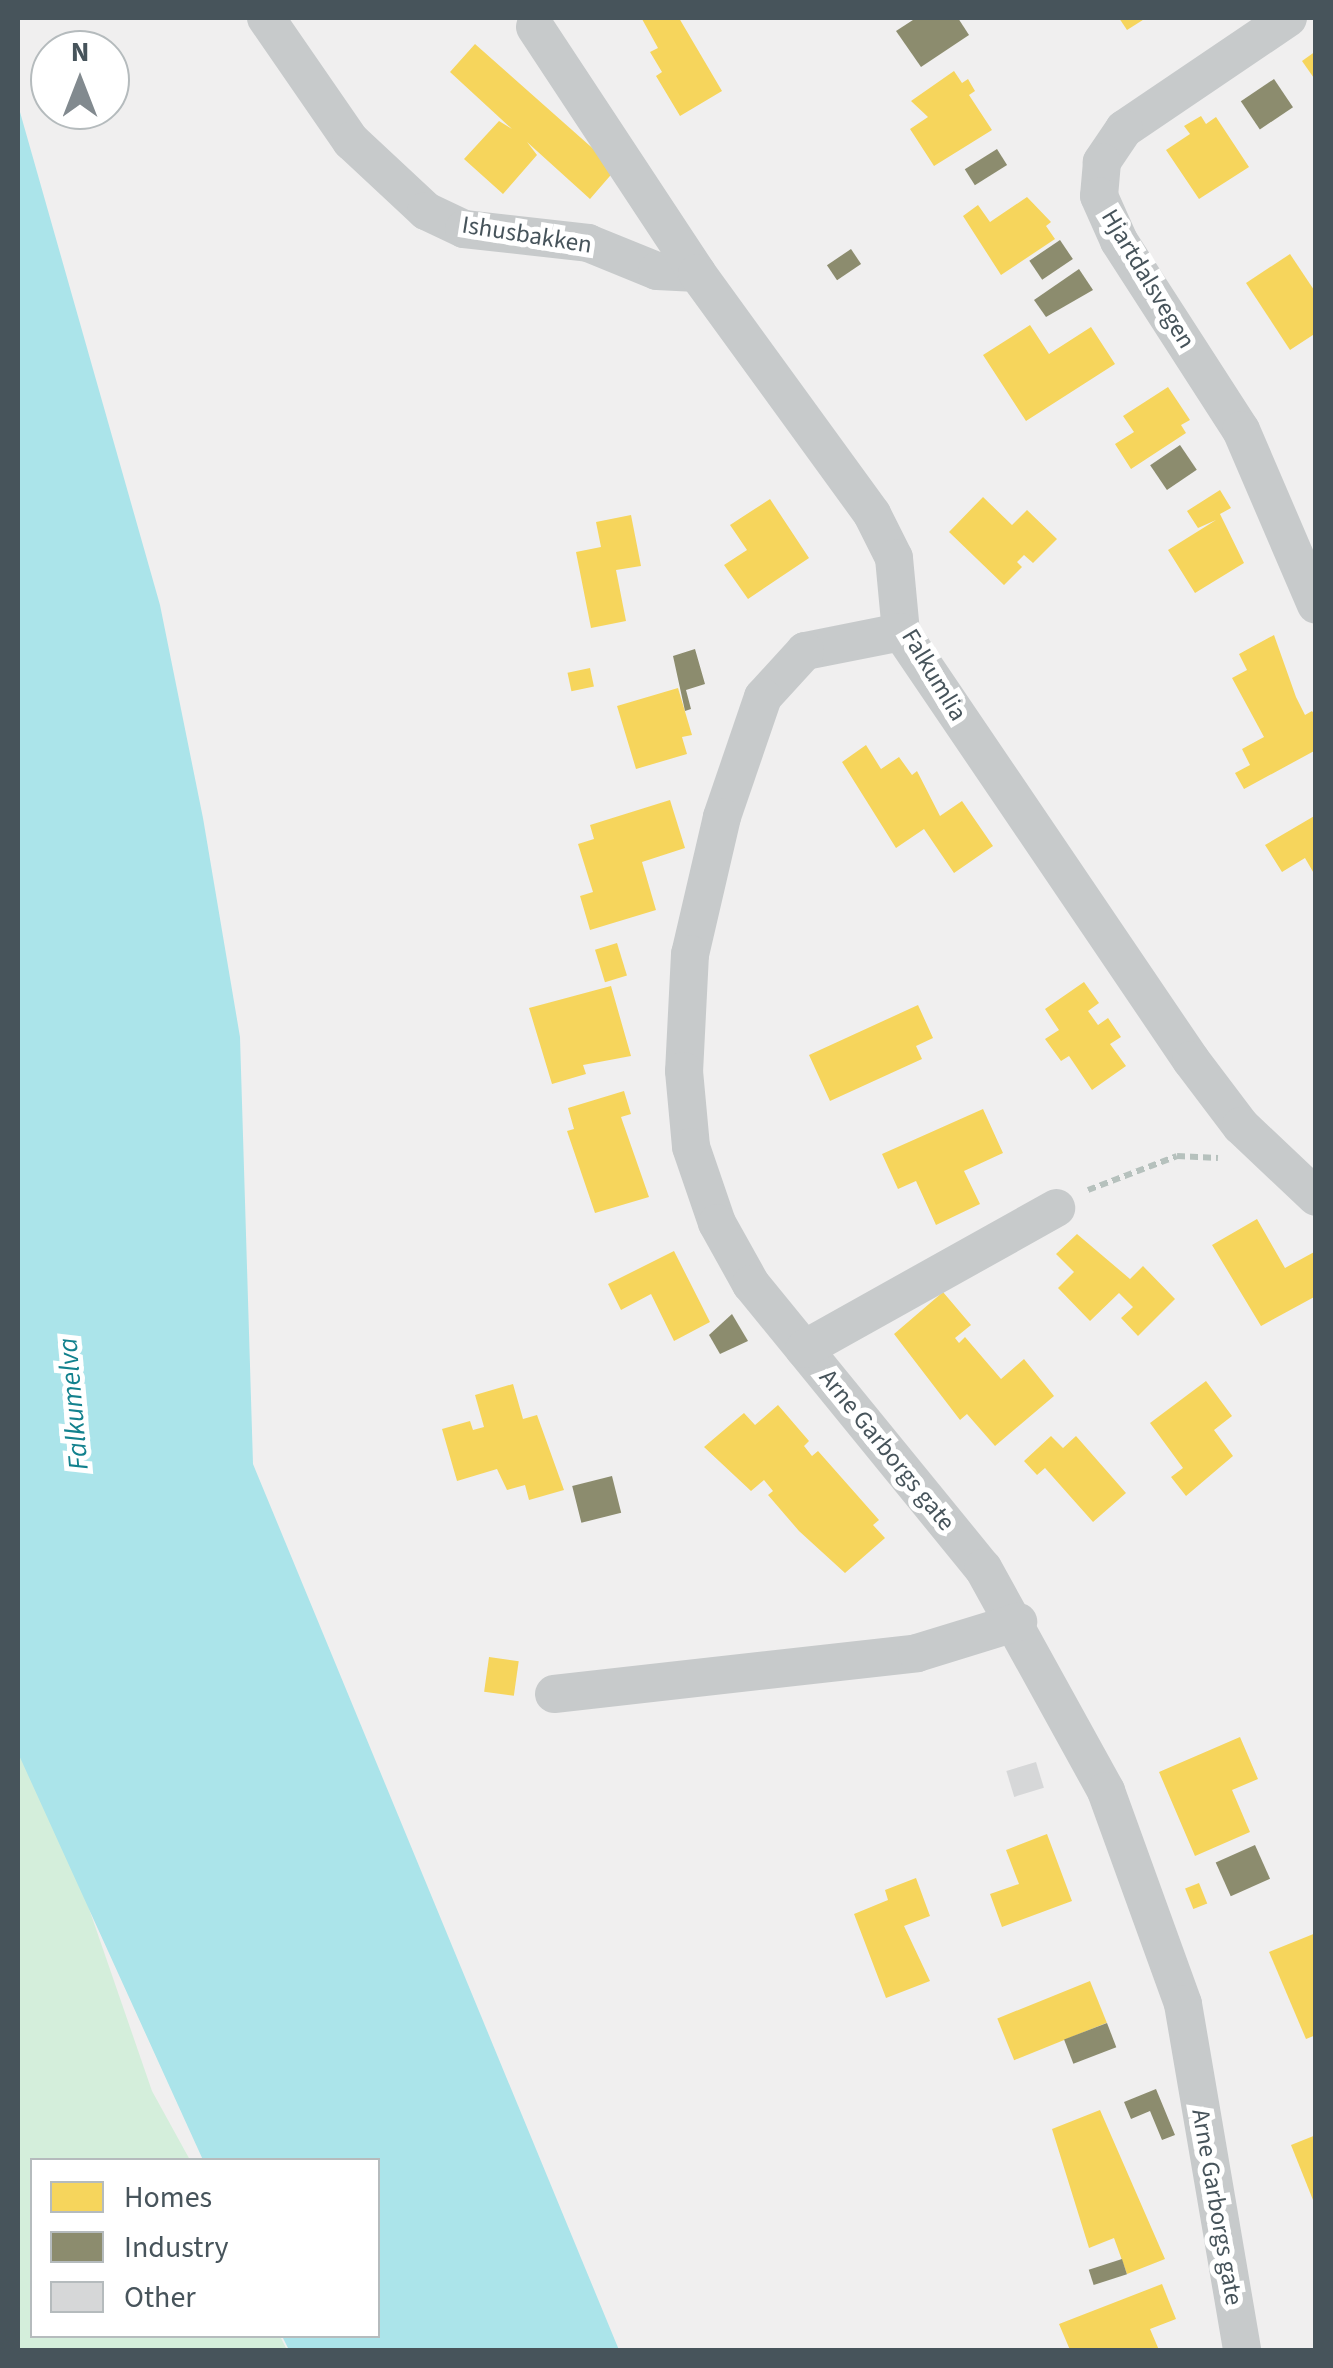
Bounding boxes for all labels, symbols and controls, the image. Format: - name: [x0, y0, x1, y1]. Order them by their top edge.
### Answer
- north arrow: [30, 30, 130, 130]
- text: N: [71, 32, 89, 72]
- street label: Hjartdalsvegen: [1095, 204, 1201, 354]
- street label: Ishusbakken: [460, 210, 594, 260]
- street label: Falkumlia: [895, 624, 973, 726]
- water label: Falkumelva: [50, 1336, 96, 1472]
- street label: Arne Garborgs gate: [813, 1363, 961, 1537]
- street label: Arne Garborgs gate: [1185, 2106, 1249, 2308]
- legend: [30, 2158, 380, 2338]
- text: Homes: [124, 2176, 212, 2219]
- text: Industry: [124, 2226, 229, 2269]
- text: Other: [124, 2276, 196, 2319]

